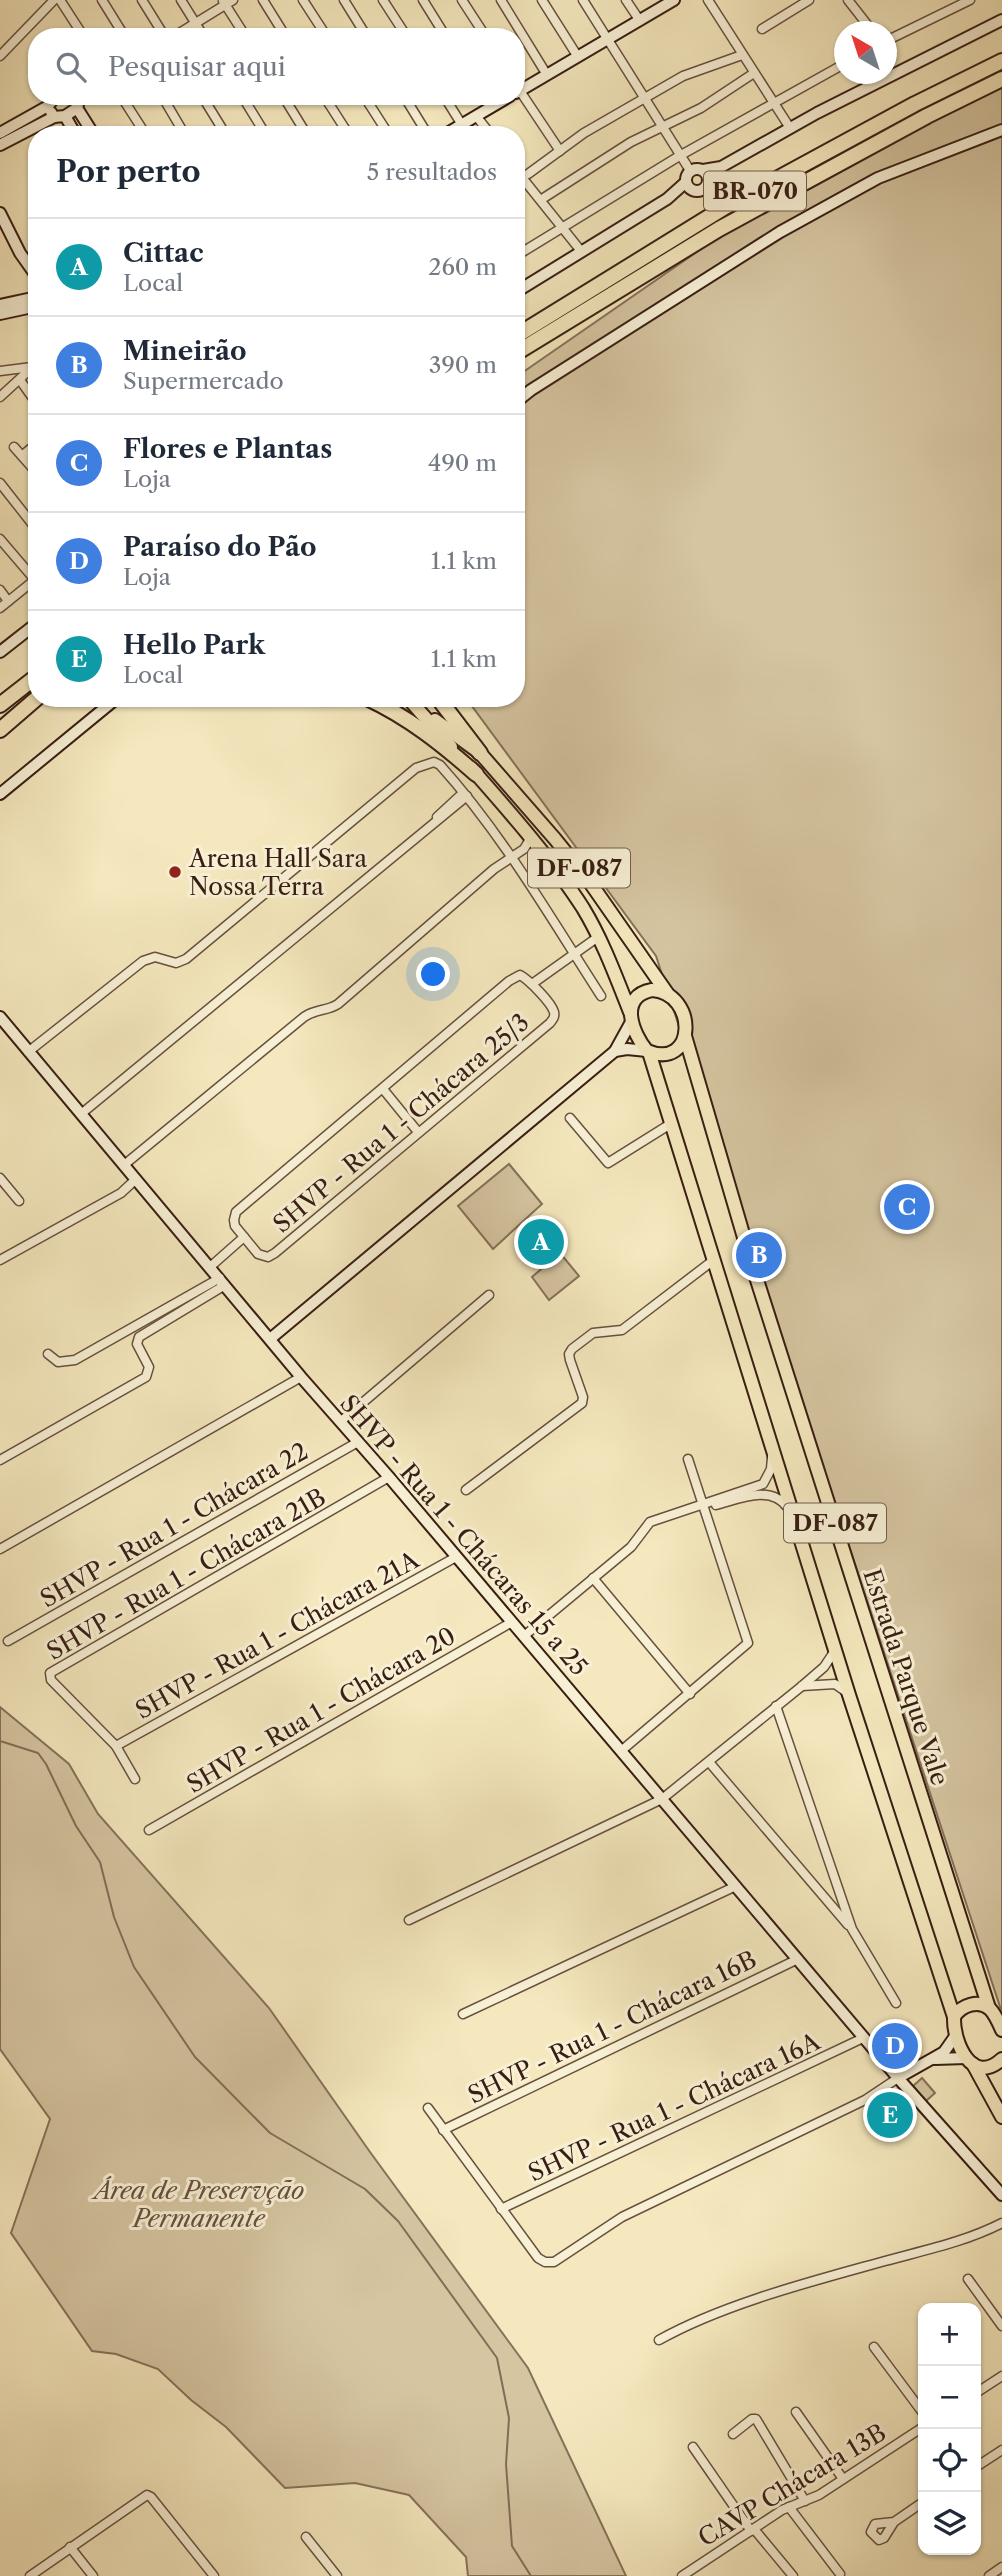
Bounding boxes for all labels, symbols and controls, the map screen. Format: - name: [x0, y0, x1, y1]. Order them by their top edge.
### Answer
- north arrow: [834, 21, 897, 84]
- search box: [28, 28, 525, 105]
- icon: search: [52, 48, 90, 86]
- text: Pesquisar aqui: [108, 51, 286, 83]
- text: Por perto: [56, 153, 201, 190]
- text: 5 resultados: [367, 158, 497, 186]
- road number: BR-070: [704, 172, 806, 210]
- text: Cittac: [123, 237, 203, 269]
- text: A: [70, 253, 88, 281]
- text: 260 m: [428, 253, 497, 281]
- text: Local: [123, 269, 183, 297]
- text: Mineirão: [123, 335, 247, 367]
- text: B: [70, 351, 88, 379]
- text: 390 m: [429, 351, 497, 379]
- text: Supermercado: [123, 367, 284, 395]
- text: Flores e Plantas: [123, 433, 332, 465]
- text: C: [70, 449, 88, 477]
- text: 490 m: [428, 449, 497, 477]
- text: Loja: [123, 465, 171, 493]
- text: Paraíso do Pão: [123, 531, 316, 563]
- text: D: [69, 547, 89, 575]
- text: 1.1 km: [431, 547, 497, 575]
- text: Loja: [123, 563, 171, 591]
- text: Hello Park: [123, 629, 265, 661]
- text: E: [71, 645, 87, 673]
- text: 1.1 km: [431, 645, 497, 673]
- text: Local: [123, 661, 183, 689]
- place label: Arena Hall Sara Nossa Terra: [188, 844, 367, 901]
- road number: DF-087: [528, 848, 630, 888]
- marker: Arena Hall Sara Nossa Terra: [167, 864, 183, 880]
- your location: [416, 957, 450, 991]
- street label: SHVP - Rua 1 - Chácara 25/3: [267, 1007, 535, 1239]
- pin: C: [884, 1181, 930, 1233]
- pin: A: [518, 1216, 564, 1268]
- pin: B: [736, 1229, 782, 1281]
- street label: SHVP - Rua 1 - Chácaras 15 a 25: [334, 1389, 594, 1681]
- street label: SHVP - Rua 1 - Chácara 22: [35, 1436, 313, 1614]
- street label: SHVP - Rua 1 - Chácara 21B: [41, 1482, 331, 1666]
- road number: DF-087: [784, 1504, 886, 1542]
- street label: SHVP - Rua 1 - Chácara 21A: [130, 1544, 425, 1725]
- street label: Estrada Parque Vale: [857, 1565, 955, 1789]
- street label: SHVP - Rua 1 - Chácara 20: [181, 1621, 461, 1799]
- street label: SHVP - Rua 1 - Chácara 16B: [463, 1944, 761, 2110]
- pin: D: [872, 2020, 918, 2072]
- street label: SHVP - Rua 1 - Chácara 16A: [524, 2026, 825, 2187]
- pin: E: [867, 2089, 913, 2141]
- park label: Área de Preservção Permanente: [90, 2176, 304, 2233]
- map controls: [918, 2303, 981, 2555]
- button: +: [918, 2303, 981, 2366]
- button: −: [918, 2366, 981, 2429]
- street label: CAVP Chácara 13B: [693, 2418, 891, 2552]
- button: locate: [918, 2429, 981, 2492]
- button: layers: [918, 2492, 981, 2555]

